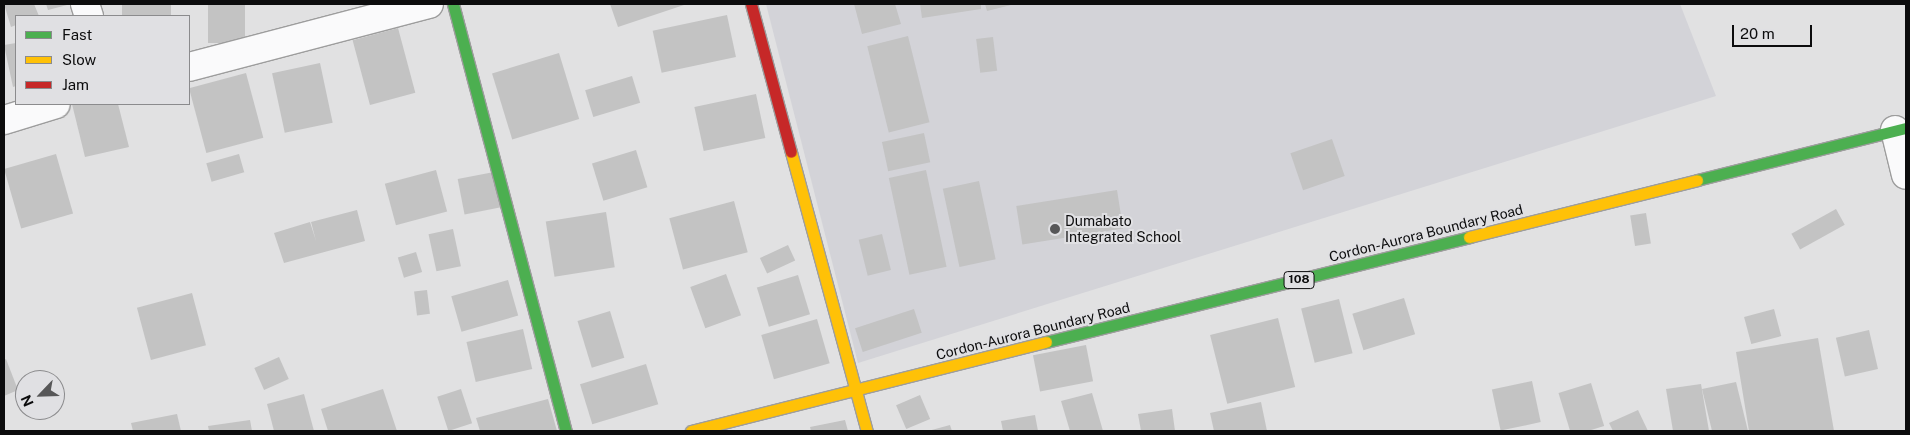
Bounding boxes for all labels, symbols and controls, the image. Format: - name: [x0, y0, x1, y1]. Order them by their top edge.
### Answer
- legend: [15, 15, 190, 105]
- scale bar: [1735, 15, 1815, 47]
- text: 20 m: [1740, 25, 1775, 42]
- text: Fast: [62, 26, 92, 43]
- text: Slow: [62, 51, 96, 68]
- text: Jam: [62, 76, 89, 93]
- street label: Cordon-Aurora Boundary Road: [1327, 201, 1525, 265]
- place label: Dumabato Integrated School: [1065, 213, 1181, 246]
- marker: Dumabato Integrated School: [1049, 223, 1061, 235]
- road number: 108: [1283, 270, 1315, 290]
- street label: Cordon-Aurora Boundary Road: [934, 299, 1132, 363]
- north arrow: [15, 370, 65, 420]
- text: N: [18, 392, 37, 409]

